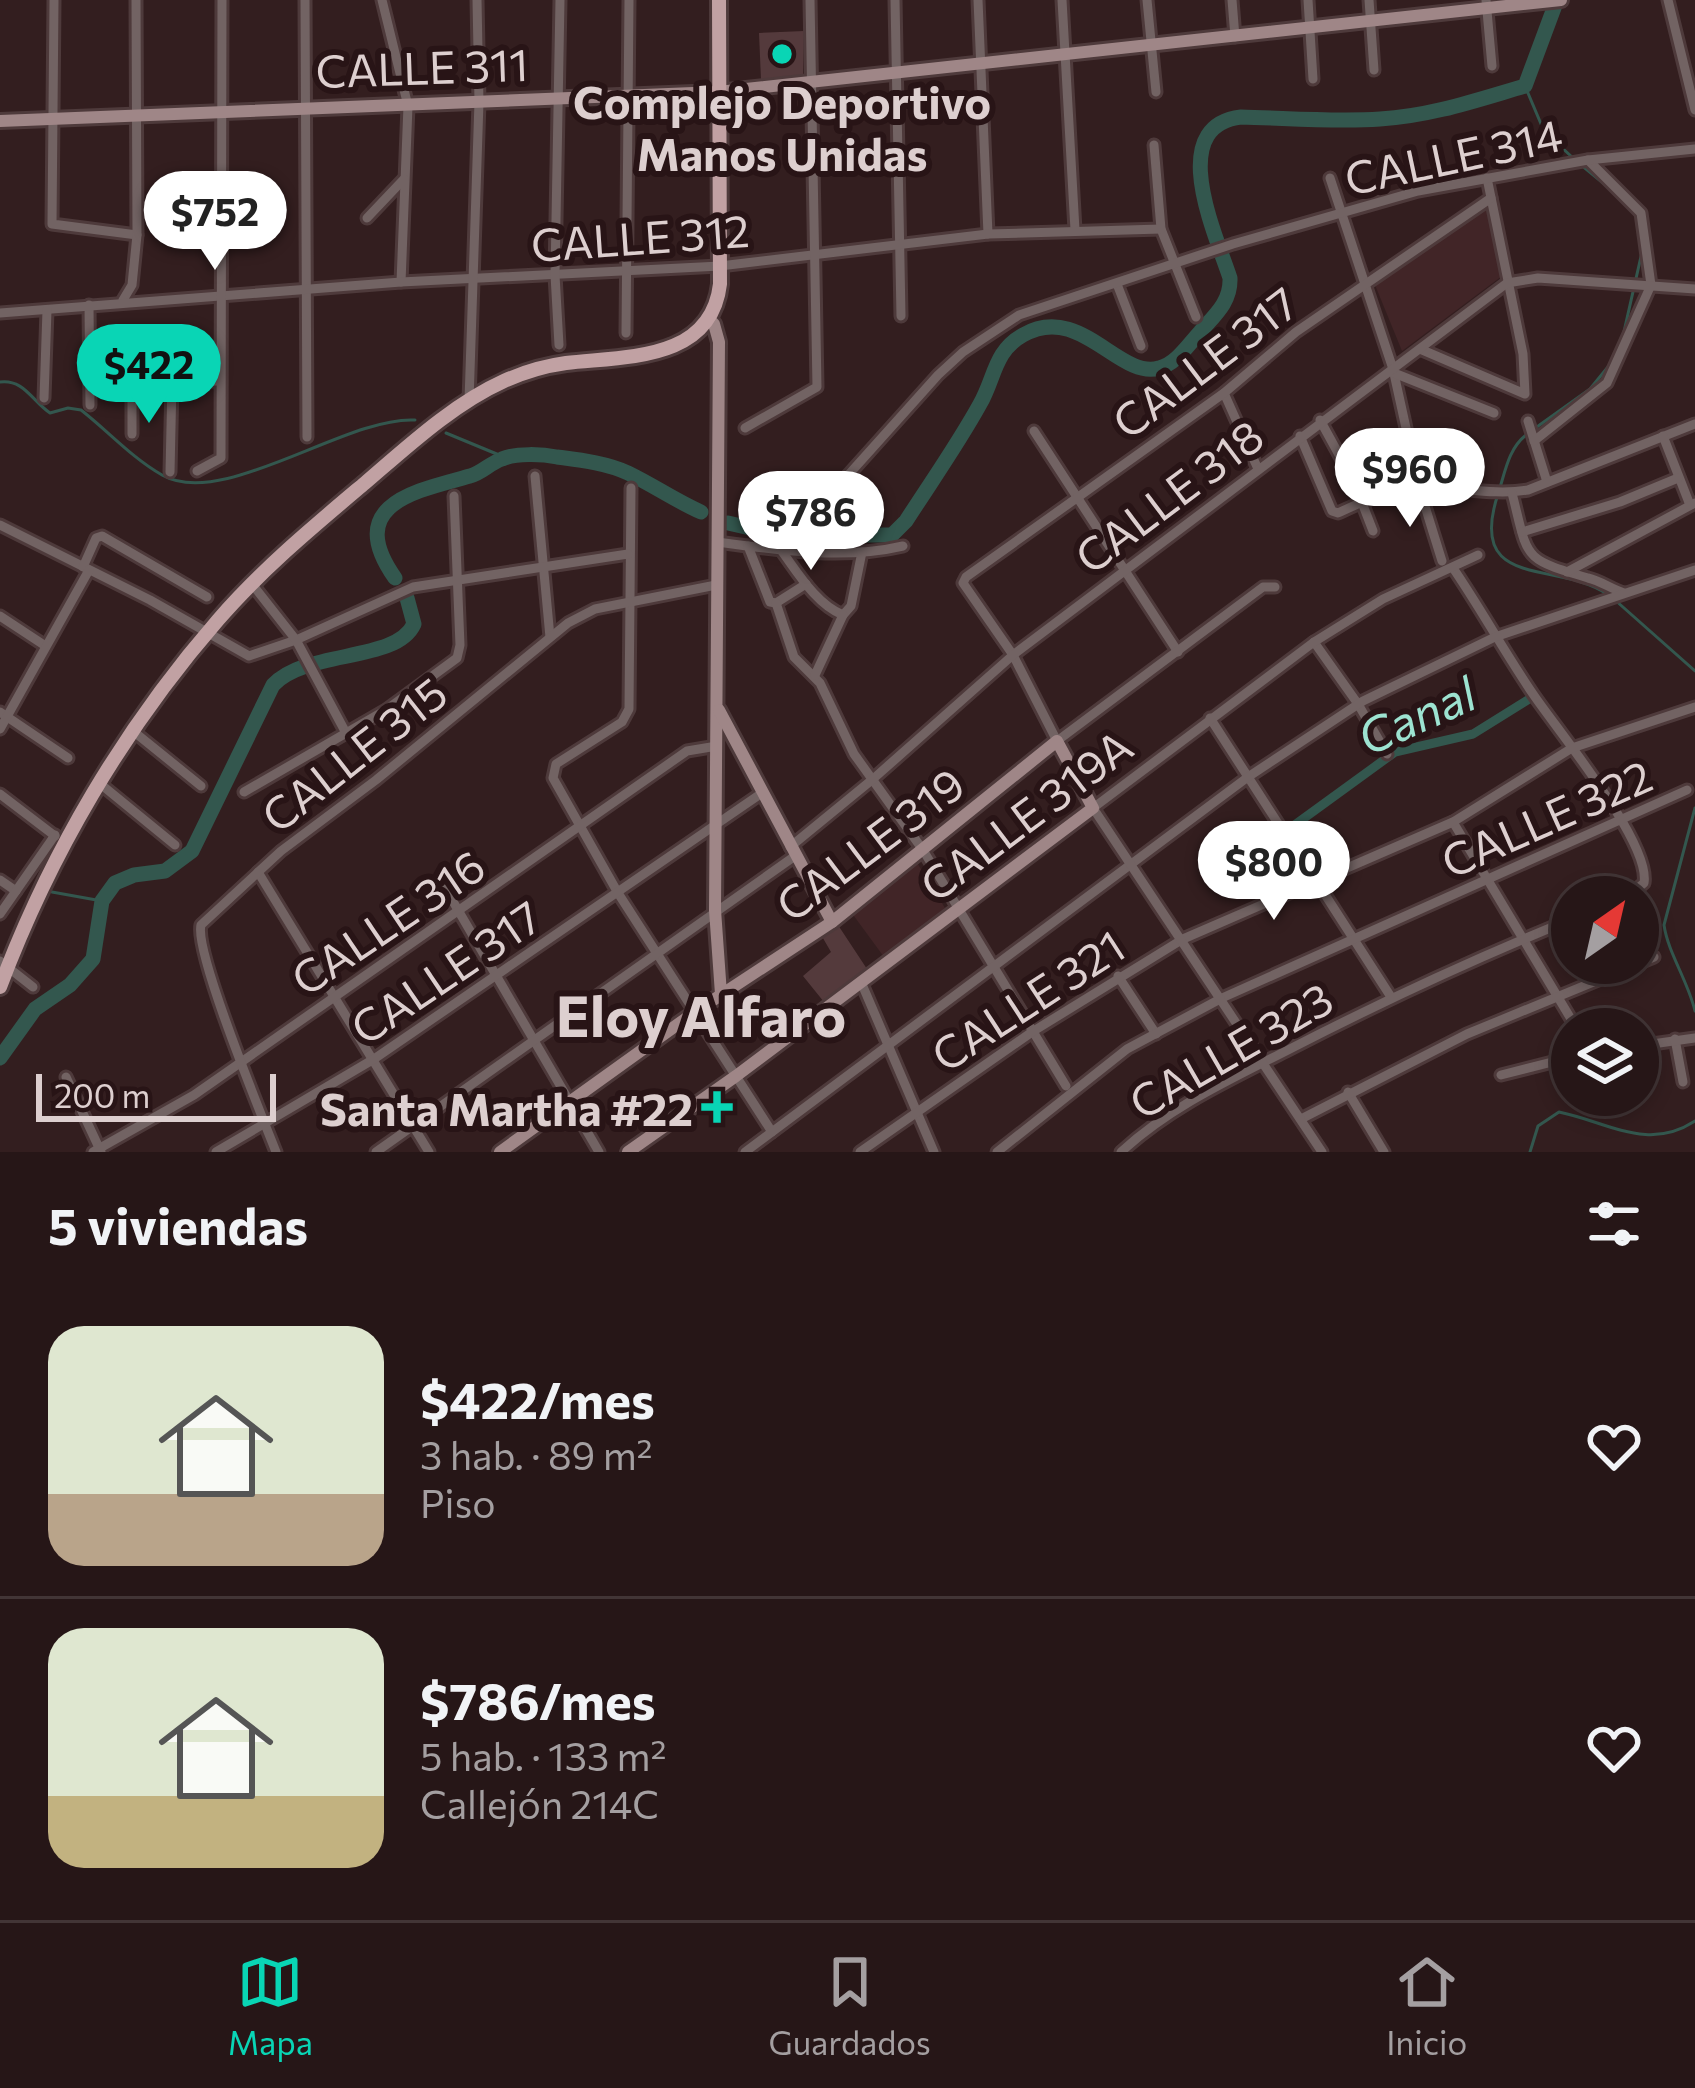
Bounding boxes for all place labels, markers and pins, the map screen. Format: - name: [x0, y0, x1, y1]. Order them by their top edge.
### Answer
- marker: Complejo Deportivo Manos Unidas: [769, 41, 795, 67]
- place label: Complejo Deportivo Manos Unidas: [573, 73, 991, 180]
- pin: $752: [144, 171, 286, 273]
- pin: $422: [78, 324, 220, 426]
- pin: $960: [1339, 428, 1481, 530]
- pin: $786: [740, 471, 882, 573]
- pin: $800: [1203, 821, 1345, 923]
- place label: Santa Martha #22: [320, 1080, 693, 1135]
- marker: Santa Martha #22: [704, 1094, 730, 1120]

